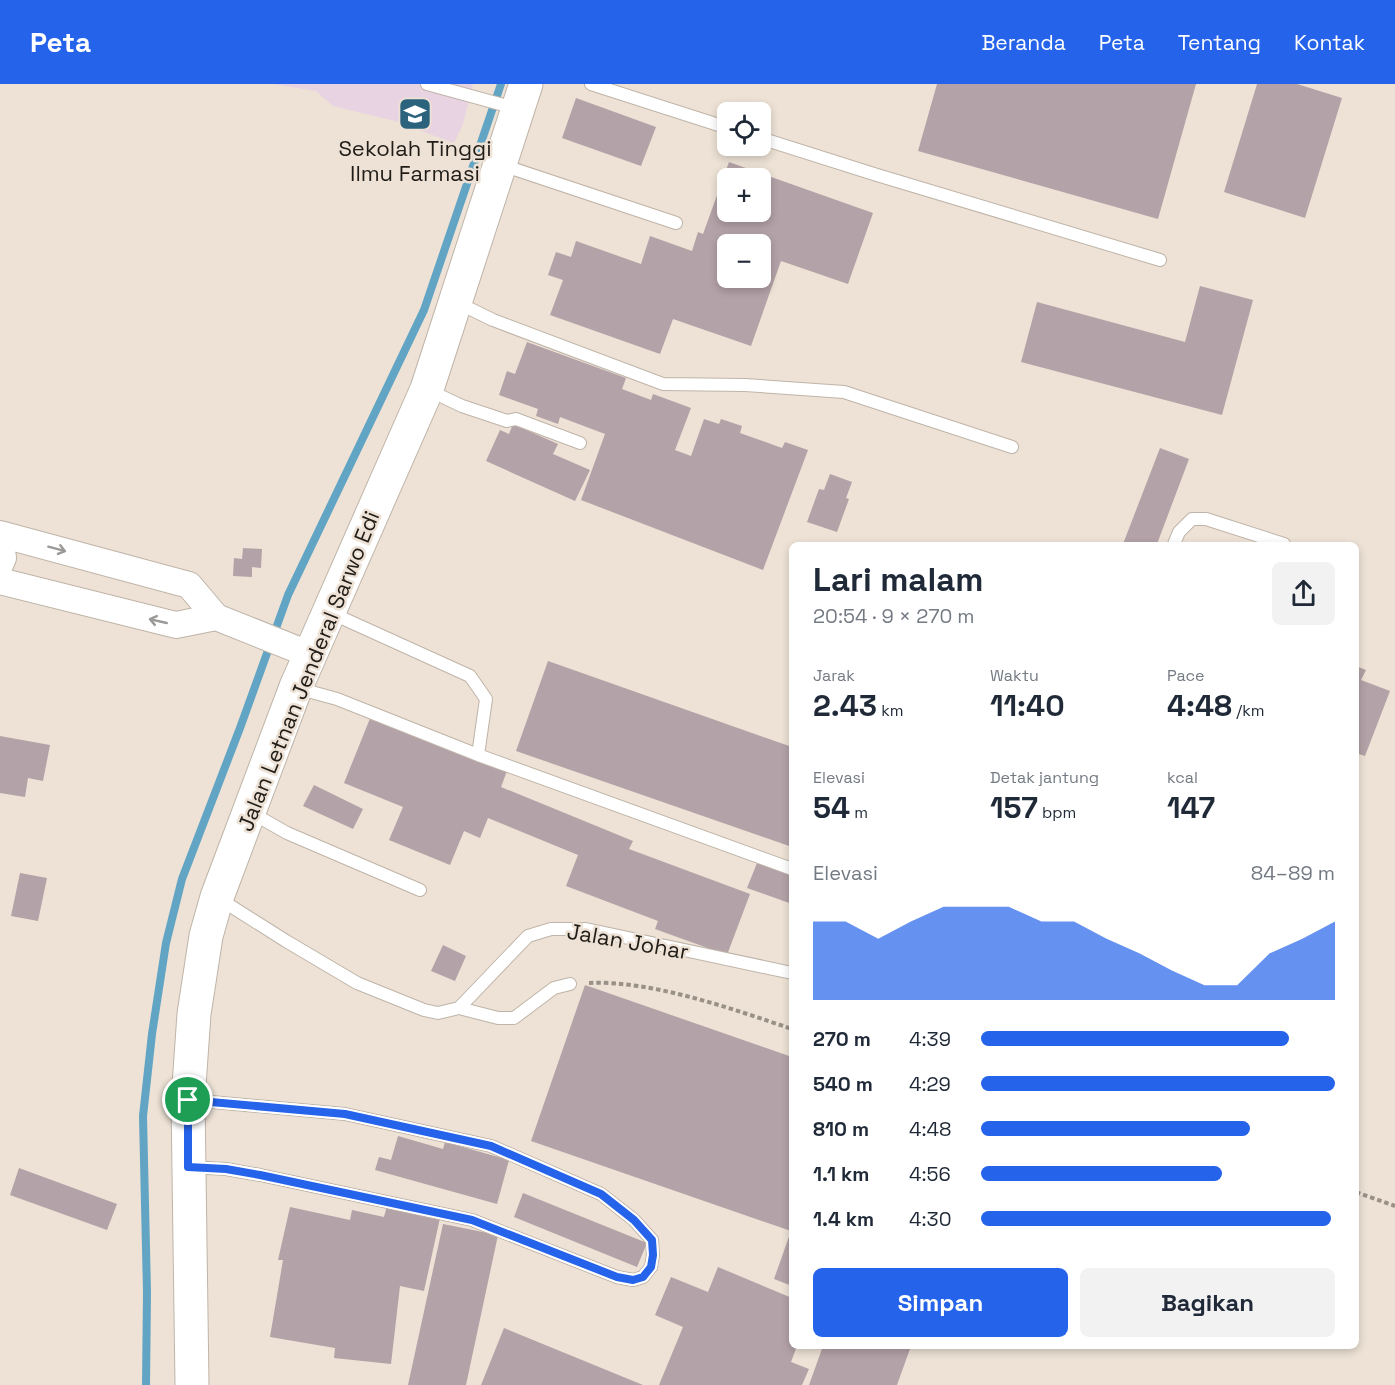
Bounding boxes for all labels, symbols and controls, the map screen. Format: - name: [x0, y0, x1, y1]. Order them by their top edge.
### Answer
- text: Peta: [30, 24, 91, 60]
- text: Beranda: [981, 29, 1066, 56]
- text: Peta: [1099, 29, 1145, 56]
- text: Tentang: [1178, 29, 1261, 56]
- text: Kontak: [1294, 29, 1365, 56]
- school or university icon: Sekolah Tinggi Ilmu Farmasi: [397, 96, 433, 132]
- map controls: [717, 102, 771, 288]
- button: locate: [717, 102, 771, 156]
- place label: Sekolah Tinggi Ilmu Farmasi: [338, 134, 492, 187]
- button: +: [717, 168, 771, 222]
- button: −: [717, 234, 771, 288]
- street label: Jalan Letnan Jenderal Sarwo Edi: [231, 507, 385, 835]
- one-way arrow: [47, 544, 66, 556]
- text: Lari malam: [813, 559, 983, 601]
- button: share: [1272, 562, 1335, 625]
- text: 20:54 · 9 × 270 m: [813, 603, 975, 629]
- one-way arrow: [149, 614, 168, 626]
- text: Jarak: [813, 665, 855, 686]
- text: Waktu: [990, 665, 1039, 686]
- text: Pace: [1167, 665, 1204, 686]
- text: 2.43: [813, 686, 877, 725]
- text: 11:40: [990, 686, 1065, 725]
- text: 4:48: [1167, 686, 1232, 725]
- text: km: [877, 700, 904, 721]
- text: /km: [1232, 700, 1265, 721]
- text: Elevasi: [813, 767, 865, 788]
- text: Detak jantung: [990, 767, 1099, 788]
- text: kcal: [1167, 767, 1198, 788]
- text: 54: [813, 788, 850, 827]
- text: 157: [990, 788, 1038, 827]
- text: 147: [1167, 788, 1215, 827]
- text: m: [850, 802, 868, 823]
- text: bpm: [1038, 802, 1076, 823]
- text: Elevasi: [813, 860, 878, 886]
- text: 84–89 m: [1251, 860, 1335, 886]
- street label: Jalan Johar: [565, 917, 691, 965]
- text: 270 m: [813, 1026, 871, 1052]
- text: 4:39: [909, 1026, 951, 1052]
- text: 540 m: [813, 1071, 873, 1097]
- text: 4:29: [909, 1071, 951, 1097]
- pin: [162, 1074, 213, 1125]
- icon: arrive: [171, 1083, 204, 1116]
- text: 810 m: [813, 1116, 869, 1142]
- text: 4:48: [909, 1116, 952, 1142]
- text: 1.1 km: [813, 1161, 869, 1187]
- text: 4:56: [909, 1161, 951, 1187]
- text: 1.4 km: [813, 1206, 874, 1232]
- text: 4:30: [909, 1206, 951, 1232]
- button: Simpan: [813, 1268, 1068, 1337]
- button: Bagikan: [1080, 1268, 1335, 1337]

